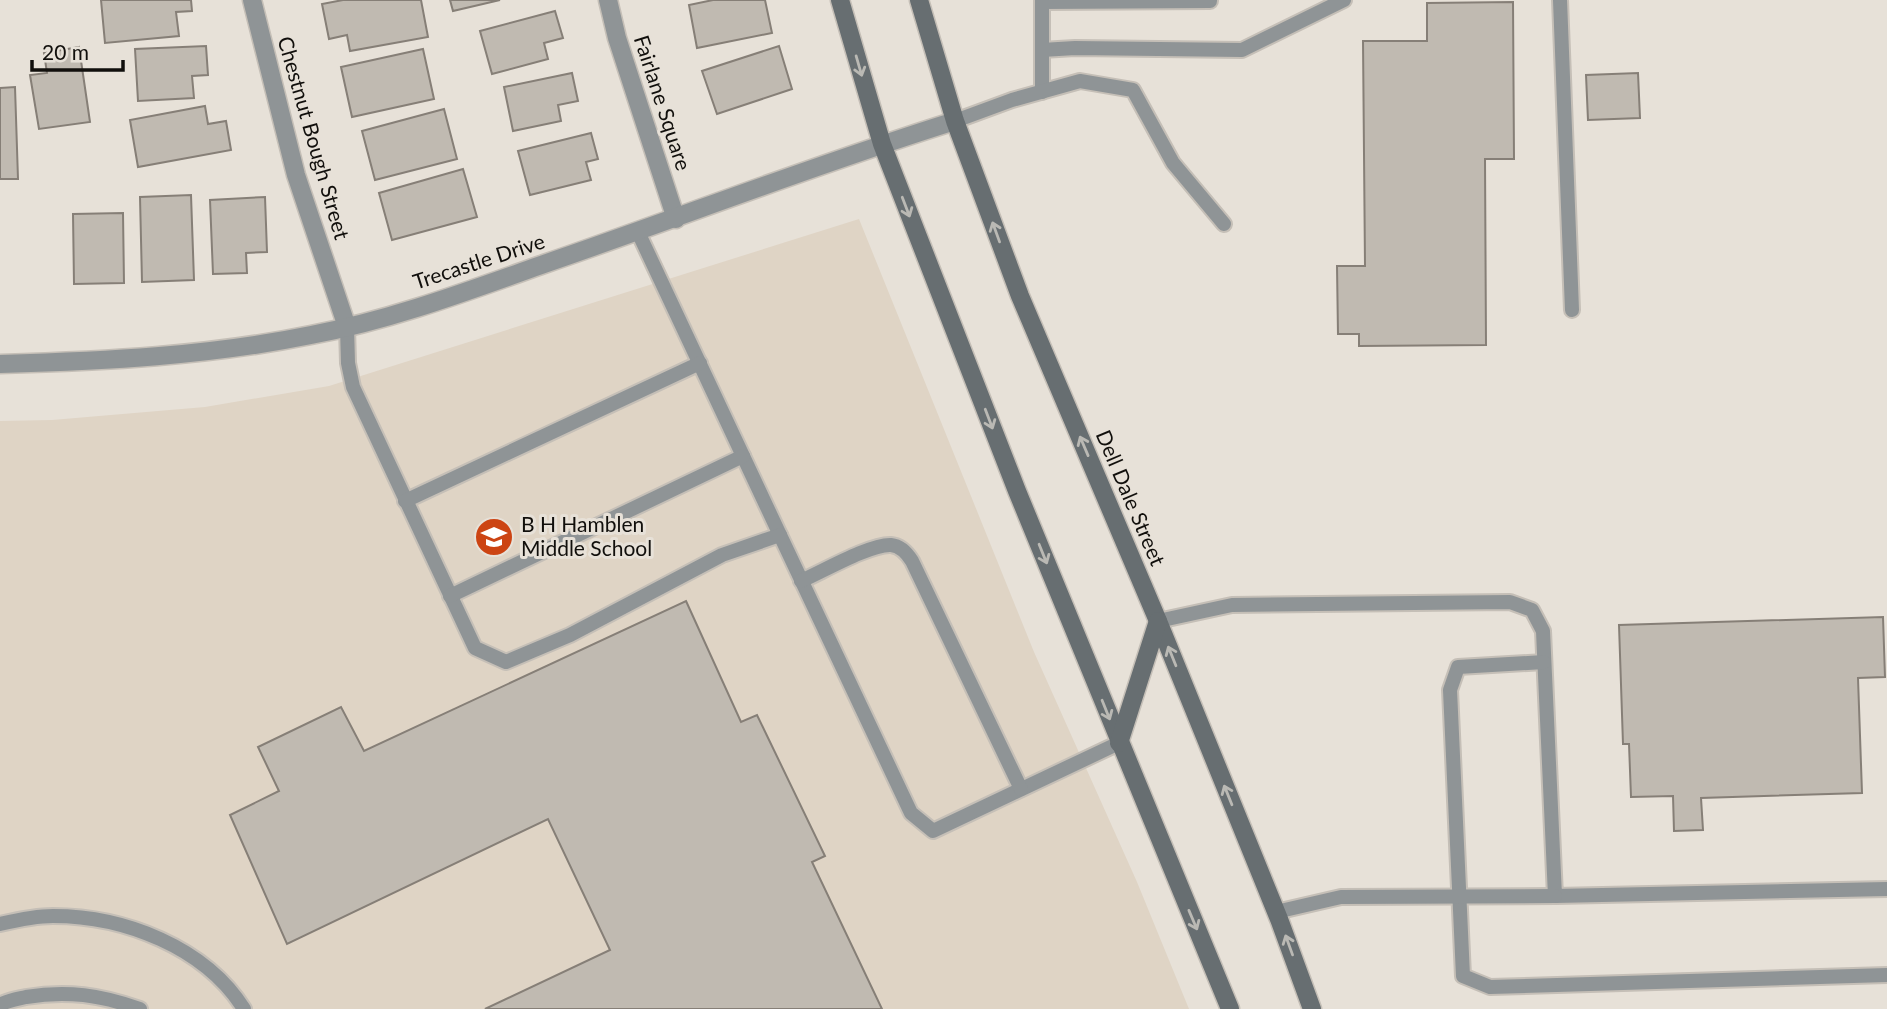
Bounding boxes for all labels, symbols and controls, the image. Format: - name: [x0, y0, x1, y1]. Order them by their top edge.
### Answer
- scale bar: [32, 28, 122, 72]
- street label: Fairlane Square: [630, 32, 697, 173]
- street label: Chestnut Bough Street: [273, 33, 356, 242]
- text: 20 m: [42, 39, 89, 64]
- one-way arrow: [853, 54, 866, 76]
- one-way arrow: [901, 196, 914, 218]
- one-way arrow: [989, 221, 1002, 243]
- street label: Trecastle Drive: [410, 228, 548, 294]
- one-way arrow: [984, 408, 997, 429]
- street label: Dell Dale Street: [1092, 426, 1171, 569]
- one-way arrow: [1077, 436, 1090, 458]
- place label: B H Hamblen Middle School: [521, 511, 652, 560]
- school or university icon: B H Hamblen Middle School: [473, 516, 515, 558]
- one-way arrow: [1037, 542, 1050, 564]
- one-way arrow: [1165, 646, 1178, 667]
- one-way arrow: [1100, 699, 1113, 720]
- one-way arrow: [1221, 785, 1234, 807]
- one-way arrow: [1187, 909, 1200, 930]
- one-way arrow: [1281, 934, 1294, 956]

